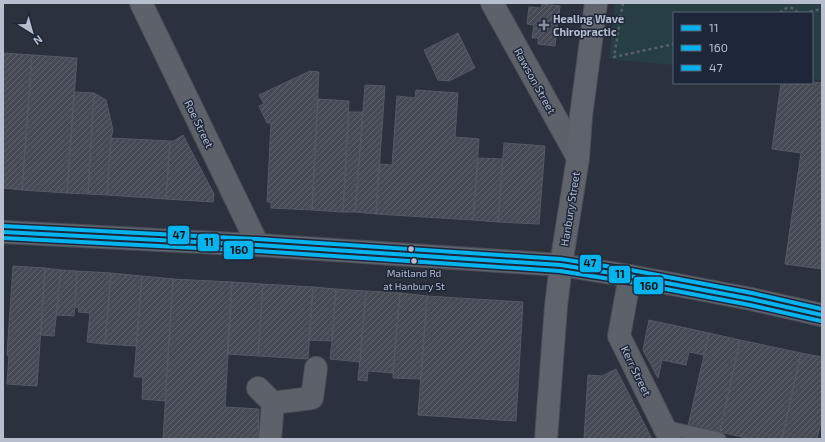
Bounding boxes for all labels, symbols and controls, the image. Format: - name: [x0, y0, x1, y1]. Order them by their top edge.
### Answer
- north arrow: [12, 12, 52, 52]
- place label: Healing Wave Chiropractic: [553, 12, 624, 38]
- legend: [673, 12, 813, 84]
- marker: Healing Wave Chiropractic: [538, 19, 550, 31]
- text: 11: [709, 20, 719, 34]
- text: N: [31, 33, 45, 48]
- text: 160: [709, 40, 728, 54]
- street label: Rawson Street: [512, 46, 559, 116]
- text: 47: [709, 60, 723, 74]
- street label: Roe Street: [182, 98, 217, 150]
- street label: Hanbury Street: [557, 171, 582, 247]
- line badge: 47: [167, 225, 190, 245]
- text: 47: [173, 228, 186, 241]
- line badge: 11: [197, 233, 220, 252]
- text: 11: [204, 235, 214, 248]
- line badge: 160: [223, 240, 254, 260]
- text: 160: [230, 243, 248, 256]
- unlabelled marker: [406, 244, 416, 254]
- line badge: 47: [579, 254, 602, 273]
- marker: Maitland Rd at Hanbury St: [409, 256, 419, 266]
- text: 47: [584, 256, 597, 269]
- line badge: 11: [608, 265, 631, 284]
- place label: Maitland Rd at Hanbury St: [383, 267, 445, 292]
- text: 11: [615, 267, 625, 280]
- line badge: 160: [633, 276, 664, 295]
- text: 160: [640, 279, 658, 292]
- street label: Kerr Street: [619, 344, 654, 398]

